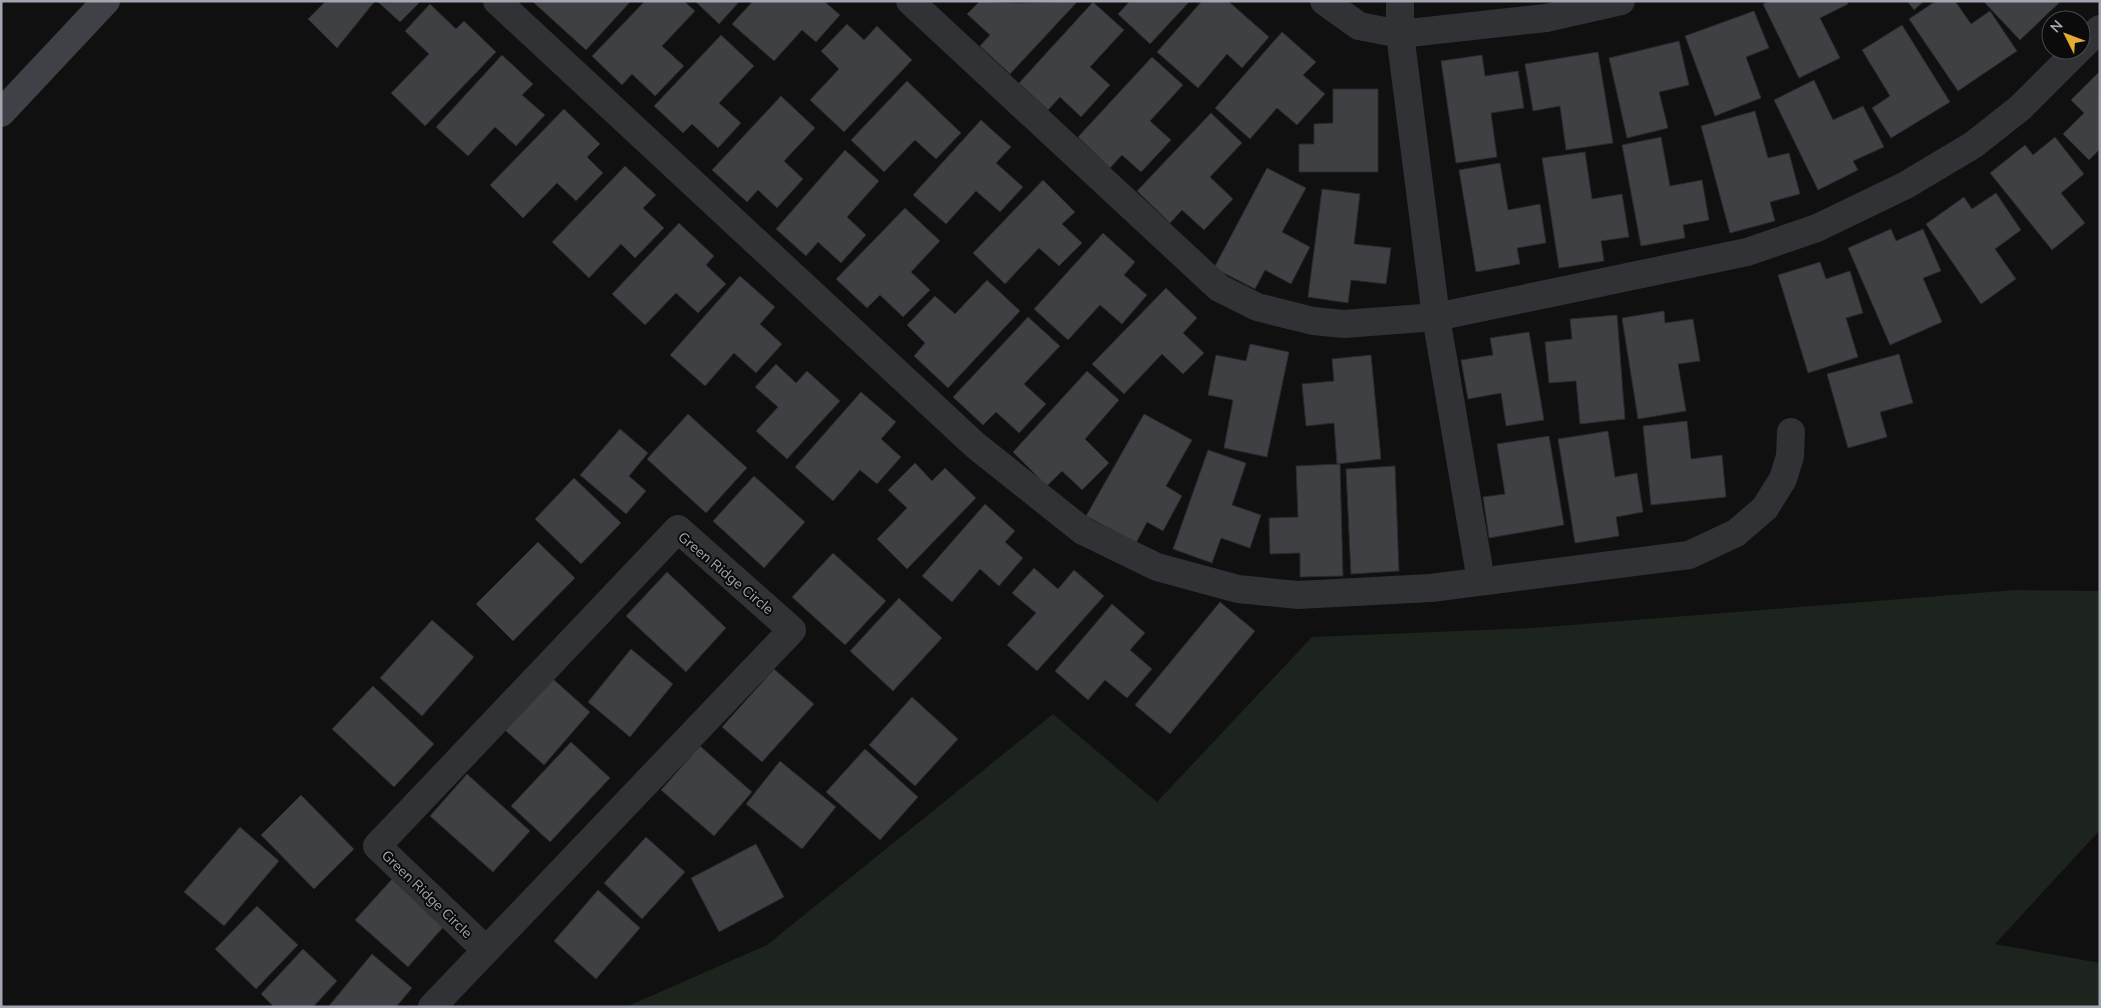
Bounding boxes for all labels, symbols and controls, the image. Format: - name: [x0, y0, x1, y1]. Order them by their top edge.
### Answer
- north arrow: [2041, 10, 2091, 60]
- text: N: [2046, 16, 2067, 36]
- street label: Green Ridge Circle: [675, 528, 777, 618]
- street label: Green Ridge Circle: [378, 846, 476, 942]

